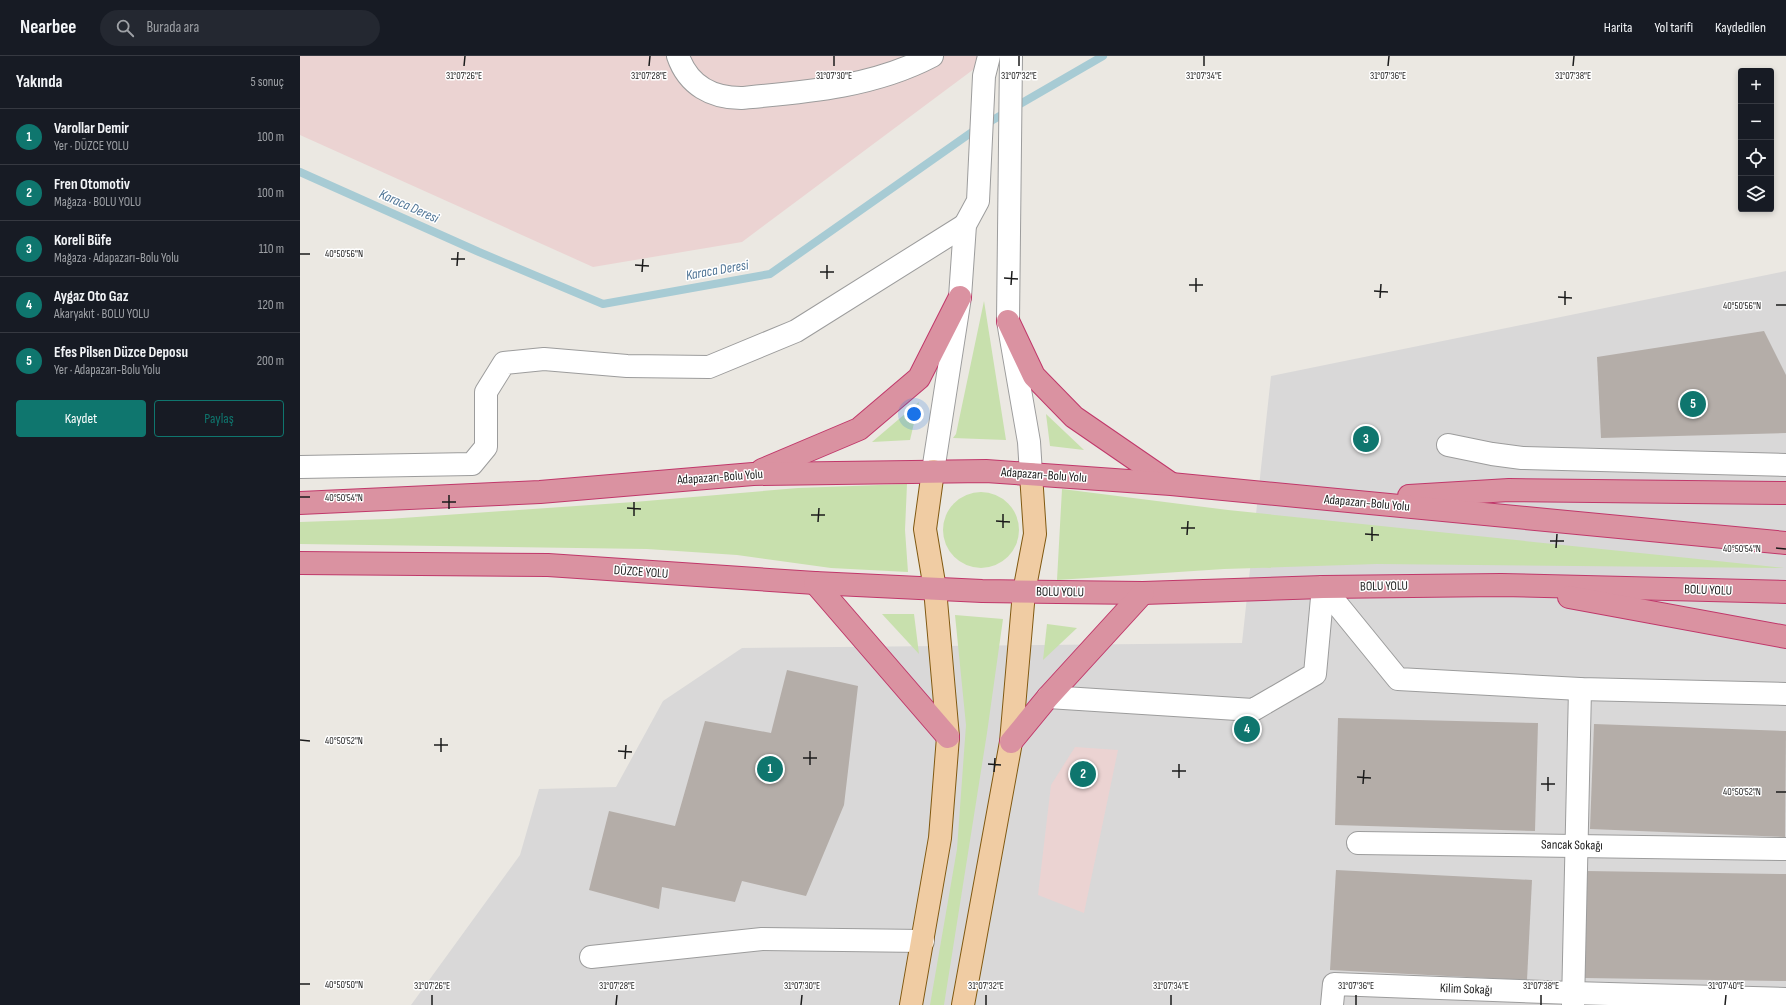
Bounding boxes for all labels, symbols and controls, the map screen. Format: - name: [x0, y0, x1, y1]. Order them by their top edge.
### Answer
- search box: [100, 10, 380, 46]
- text: Nearbee: [20, 16, 76, 39]
- icon: search: [114, 17, 136, 39]
- text: Burada ara: [146, 18, 199, 37]
- text: Harita: [1604, 19, 1632, 36]
- text: Yol tarifi: [1654, 19, 1693, 36]
- text: Kaydedilen: [1715, 19, 1766, 36]
- map controls: [1738, 68, 1774, 212]
- button: +: [1738, 68, 1774, 104]
- text: 31°07'26"E: [446, 70, 482, 82]
- text: 31°07'28"E: [631, 70, 667, 82]
- text: 31°07'30"E: [816, 70, 852, 82]
- text: 31°07'32"E: [1001, 70, 1037, 82]
- text: 31°07'34"E: [1186, 70, 1222, 82]
- text: 31°07'36"E: [1370, 70, 1406, 82]
- text: 31°07'38"E: [1555, 70, 1591, 82]
- text: Yakında: [16, 72, 63, 92]
- text: 5 sonuç: [250, 74, 284, 90]
- button: −: [1738, 104, 1774, 140]
- text: Varollar Demir: [54, 119, 129, 138]
- text: 1: [26, 129, 32, 145]
- text: 100 m: [257, 129, 284, 145]
- text: Yer · DÜZCE YOLU: [54, 138, 129, 154]
- button: locate: [1738, 140, 1774, 176]
- text: Fren Otomotiv: [54, 175, 130, 194]
- button: layers: [1738, 176, 1774, 212]
- text: 2: [26, 185, 32, 201]
- text: 100 m: [257, 185, 284, 201]
- water label: Karaca Deresi: [377, 185, 442, 227]
- text: Mağaza · BOLU YOLU: [54, 194, 141, 210]
- text: Koreli Büfe: [54, 231, 112, 250]
- text: 3: [26, 241, 32, 257]
- text: 110 m: [259, 241, 284, 257]
- text: 40°50'56"N: [325, 248, 363, 260]
- text: Mağaza · Adapazarı-Bolu Yolu: [54, 250, 179, 266]
- water label: Karaca Deresi: [684, 256, 750, 284]
- text: Aygaz Oto Gaz: [54, 287, 128, 306]
- text: 4: [26, 297, 32, 313]
- text: 120 m: [258, 297, 284, 313]
- text: 40°50'56"N: [1723, 300, 1761, 312]
- text: Akaryakıt · BOLU YOLU: [54, 306, 149, 322]
- text: Efes Pilsen Düzce Deposu: [54, 343, 188, 362]
- text: 5: [26, 353, 32, 369]
- text: 200 m: [257, 353, 284, 369]
- text: Yer · Adapazarı-Bolu Yolu: [54, 362, 160, 378]
- pin: 5: [1680, 389, 1706, 419]
- button: Kaydet: [16, 400, 146, 437]
- button: Paylaş: [154, 400, 284, 437]
- your location: [904, 404, 924, 424]
- pin: 3: [1353, 424, 1379, 454]
- street label: Adapazarı-Bolu Yolu: [1000, 464, 1087, 486]
- street label: Adapazarı-Bolu Yolu: [676, 466, 763, 488]
- street label: Adapazarı-Bolu Yolu: [1323, 491, 1410, 515]
- text: 40°50'54"N: [325, 492, 363, 504]
- text: 40°50'54"N: [1723, 543, 1761, 555]
- street label: DÜZCE YOLU: [613, 561, 669, 582]
- street label: BOLU YOLU: [1360, 578, 1408, 594]
- street label: BOLU YOLU: [1684, 581, 1732, 599]
- street label: BOLU YOLU: [1036, 584, 1084, 600]
- pin: 4: [1234, 714, 1260, 744]
- text: 40°50'52"N: [325, 735, 363, 747]
- pin: 1: [757, 754, 783, 784]
- pin: 2: [1070, 759, 1096, 789]
- text: 40°50'52"N: [1723, 786, 1761, 798]
- street label: Sancak Sokağı: [1541, 836, 1603, 854]
- text: 40°50'50"N: [325, 979, 363, 991]
- text: 31°07'26"E: [414, 980, 450, 992]
- text: 31°07'28"E: [599, 980, 635, 992]
- text: 31°07'30"E: [784, 980, 820, 992]
- text: 31°07'32"E: [968, 980, 1004, 992]
- text: 31°07'34"E: [1153, 980, 1189, 992]
- text: 31°07'36"E: [1338, 980, 1374, 992]
- street label: Kilim Sokağı: [1440, 980, 1492, 998]
- text: 31°07'38"E: [1523, 980, 1559, 992]
- text: 31°07'40"E: [1708, 980, 1744, 992]

